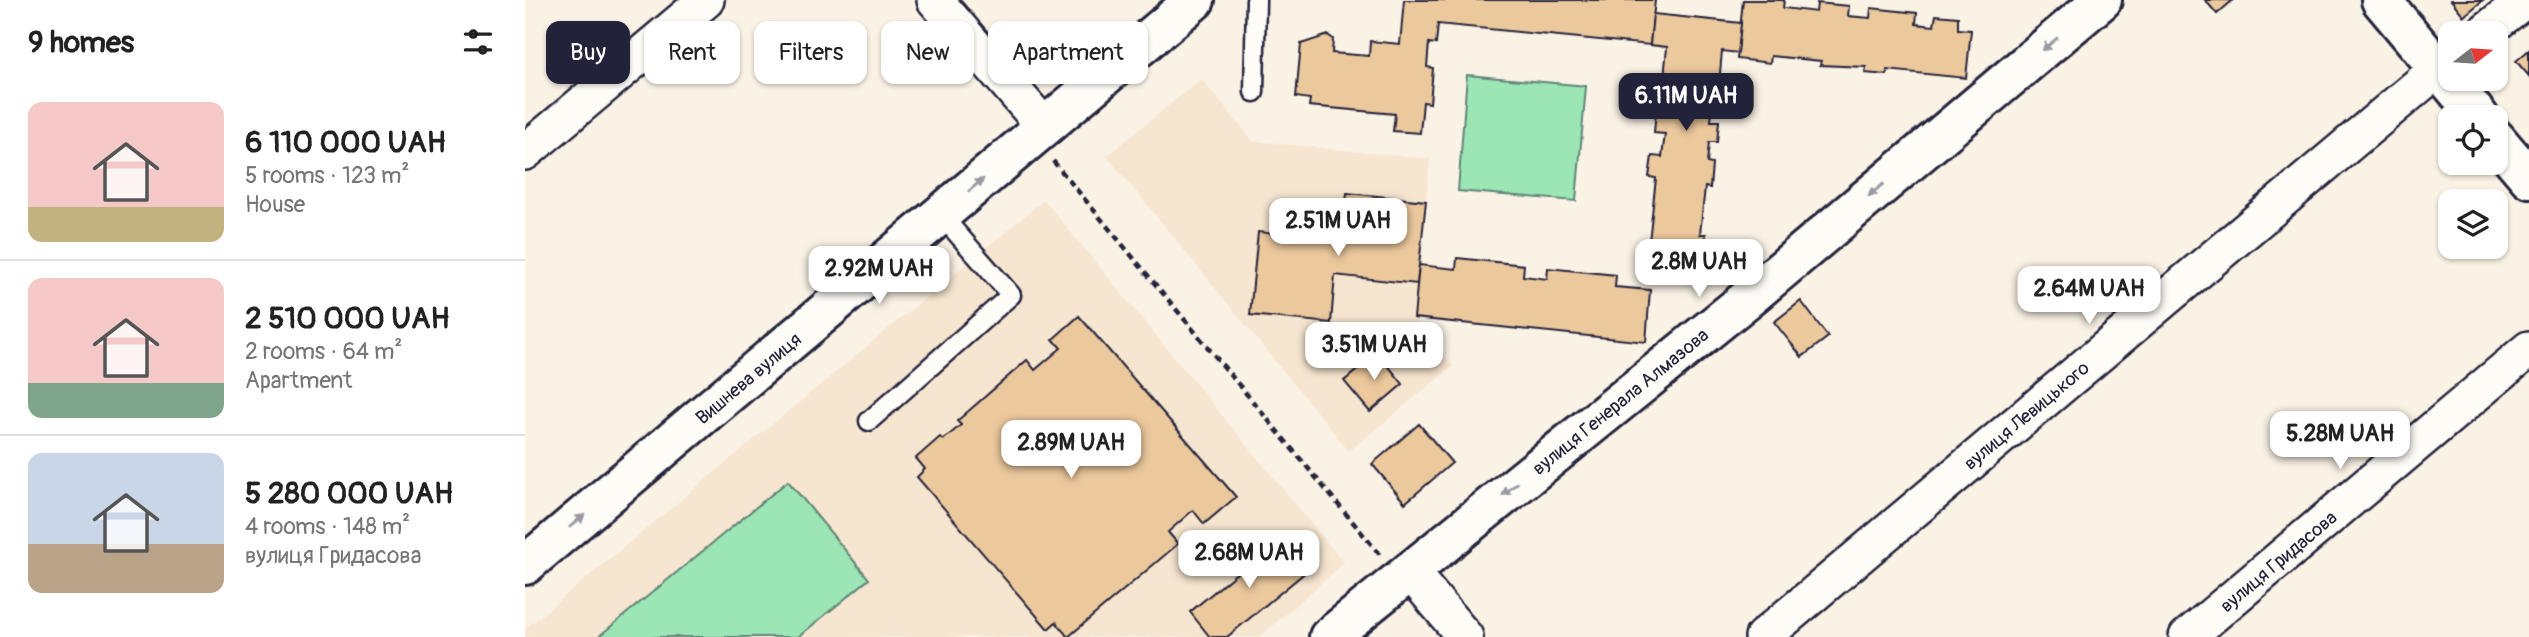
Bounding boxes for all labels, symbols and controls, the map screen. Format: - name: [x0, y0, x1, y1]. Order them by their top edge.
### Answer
- chip: Buy: [546, 21, 630, 84]
- chip: Rent: [644, 21, 740, 84]
- chip: Filters: [754, 21, 867, 84]
- chip: New: [881, 21, 974, 84]
- chip: Apartment: [988, 21, 1148, 84]
- north arrow: [2438, 21, 2508, 91]
- map controls: [2438, 21, 2508, 259]
- icon: filters: [459, 23, 497, 61]
- text: 9 homes: [28, 24, 134, 61]
- one-way arrow: [2042, 36, 2059, 51]
- pin: 6.11M UAH: [1606, 74, 1766, 133]
- text: 6.11M UAH: [1635, 81, 1737, 110]
- button: locate: [2438, 105, 2508, 175]
- text: 6 110 000 UAH: [245, 124, 446, 161]
- icon: home: [84, 130, 168, 214]
- text: 5 rooms · 123 m²: [245, 161, 409, 190]
- one-way arrow: [967, 178, 985, 193]
- one-way arrow: [1867, 182, 1885, 198]
- button: layers: [2438, 189, 2508, 259]
- text: House: [245, 190, 305, 219]
- pin: 2.51M UAH: [1258, 198, 1418, 258]
- text: 2.51M UAH: [1285, 206, 1391, 235]
- pin: 2.8M UAH: [1627, 240, 1771, 299]
- pin: 2.92M UAH: [799, 246, 959, 306]
- text: 2.8M UAH: [1651, 247, 1747, 276]
- text: 2.92M UAH: [825, 254, 933, 283]
- pin: 2.64M UAH: [2009, 266, 2169, 326]
- text: 2.64M UAH: [2034, 274, 2144, 303]
- text: 2 510 000 UAH: [245, 300, 450, 337]
- icon: home: [84, 306, 168, 390]
- pin: 3.51M UAH: [1294, 322, 1454, 382]
- street label: вулиця Генерала Алмазова: [1528, 323, 1714, 480]
- street label: Вишнева вулиця: [691, 328, 806, 430]
- text: 3.51M UAH: [1321, 330, 1427, 359]
- text: 2 rooms · 64 m²: [245, 337, 402, 366]
- street label: вулиця Левицького: [1959, 356, 2094, 475]
- text: Apartment: [245, 366, 352, 395]
- pin: 5.28M UAH: [2260, 412, 2420, 471]
- text: 5.28M UAH: [2286, 419, 2394, 448]
- pin: 2.89M UAH: [991, 420, 1151, 480]
- text: 2.89M UAH: [1017, 428, 1125, 457]
- text: 5 280 000 UAH: [245, 475, 453, 512]
- icon: home: [84, 481, 168, 565]
- one-way arrow: [1502, 481, 1519, 496]
- street label: вулиця Гридасова: [2215, 506, 2342, 618]
- text: 4 rooms · 148 m²: [245, 512, 410, 541]
- one-way arrow: [569, 514, 586, 529]
- pin: 2.68M UAH: [1169, 530, 1329, 590]
- text: 2.68M UAH: [1194, 538, 1304, 567]
- text: вулиця Гридасова: [245, 541, 421, 570]

